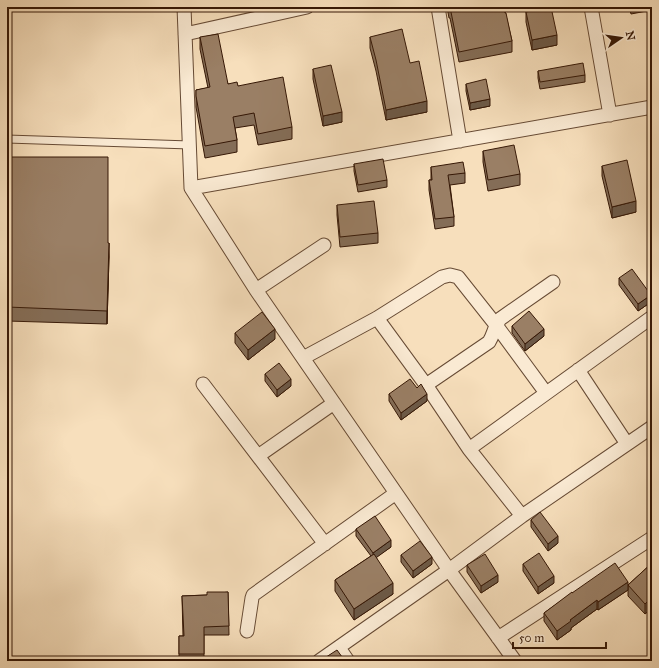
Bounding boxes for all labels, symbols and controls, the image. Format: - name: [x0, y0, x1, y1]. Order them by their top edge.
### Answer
- north arrow: [601, 18, 641, 58]
- text: N: [623, 30, 638, 43]
- scale bar: [513, 624, 606, 650]
- text: 50 m: [519, 631, 544, 645]

